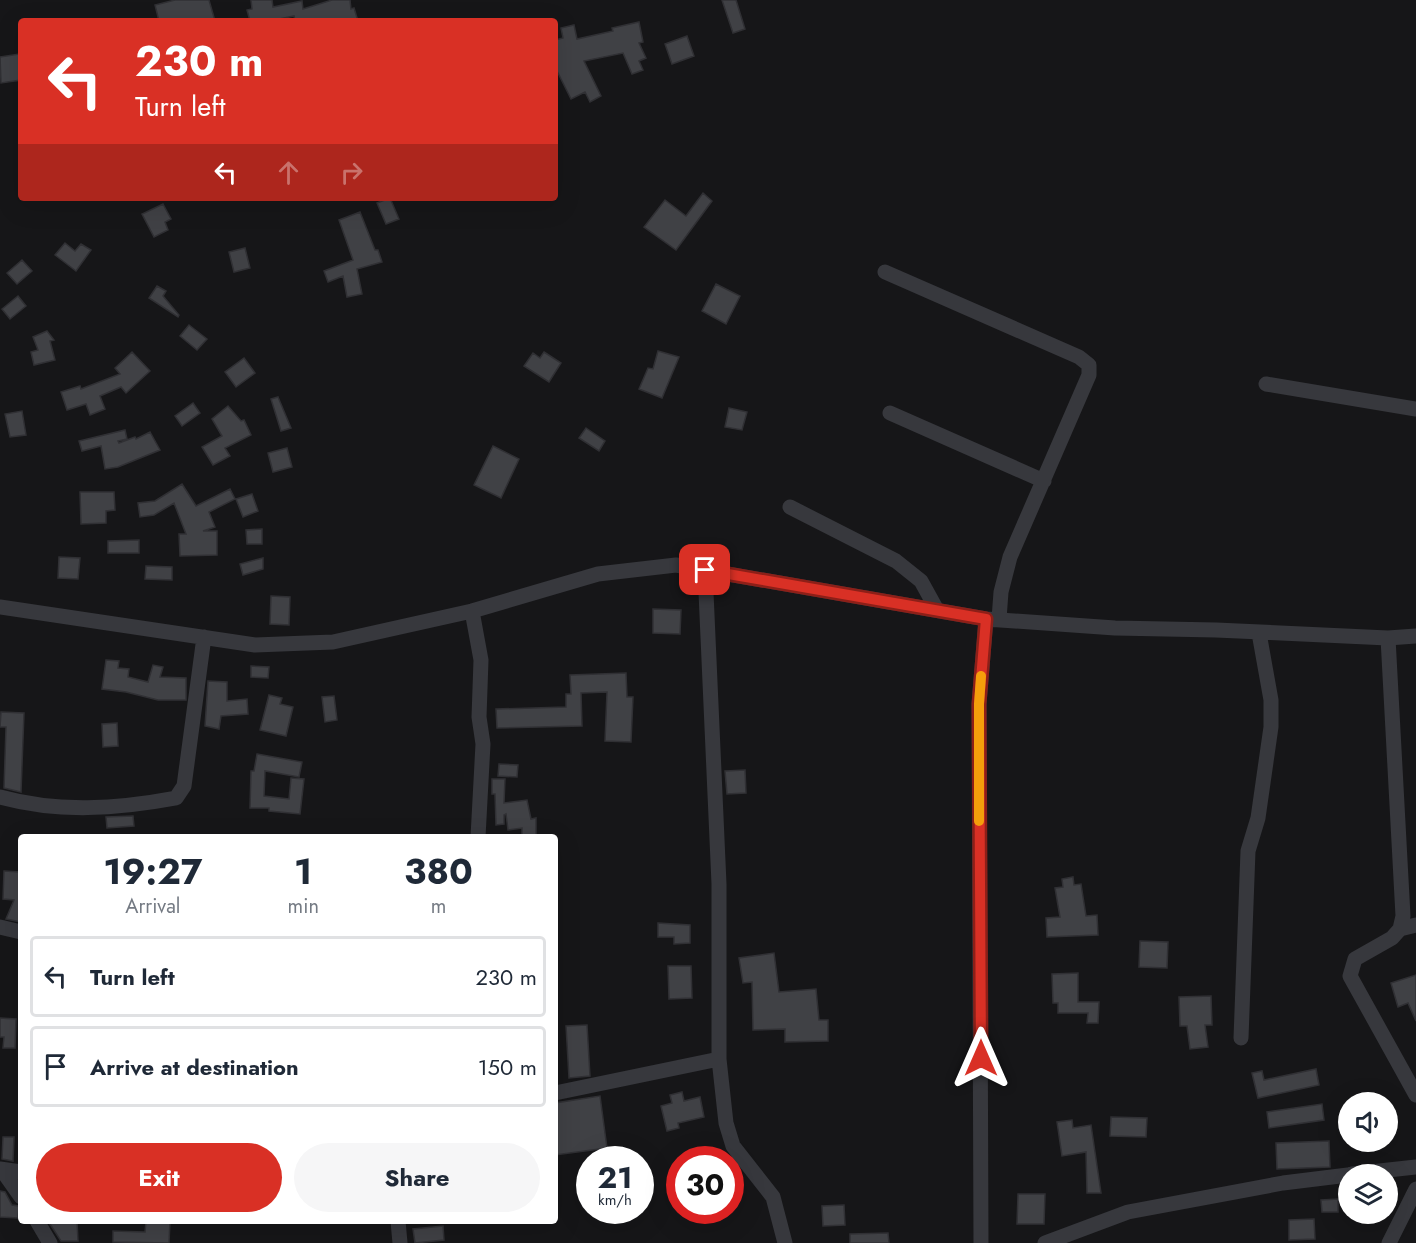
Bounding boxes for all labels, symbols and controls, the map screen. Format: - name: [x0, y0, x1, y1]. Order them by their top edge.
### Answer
- text: 230 m: [135, 31, 263, 92]
- icon: left: [36, 42, 114, 120]
- text: Turn left: [135, 87, 225, 126]
- icon: left: [209, 156, 242, 189]
- icon: ahead: [272, 156, 305, 189]
- icon: right: [335, 156, 368, 189]
- pin: [679, 544, 730, 595]
- icon: arrive: [688, 553, 721, 586]
- text: 19:27: [103, 845, 202, 897]
- text: 1: [294, 845, 312, 897]
- text: 380: [404, 845, 473, 897]
- text: Arrival: [125, 892, 180, 921]
- text: min: [288, 892, 319, 921]
- text: m: [431, 892, 446, 921]
- icon: left: [39, 960, 72, 993]
- text: Turn left: [90, 961, 175, 993]
- text: 230 m: [476, 961, 537, 993]
- position arrow: [949, 1026, 1013, 1090]
- icon: arrive: [39, 1050, 72, 1083]
- text: Arrive at destination: [90, 1051, 299, 1083]
- text: 150 m: [478, 1051, 537, 1083]
- map controls: [1338, 1092, 1398, 1224]
- button: sound: [1338, 1092, 1398, 1152]
- button: Exit: [36, 1143, 282, 1212]
- button: Share: [294, 1143, 540, 1212]
- speed limit sign: 30: [666, 1146, 744, 1224]
- text: 21: [598, 1156, 632, 1199]
- button: layers: [1338, 1164, 1398, 1224]
- text: km/h: [598, 1189, 632, 1211]

